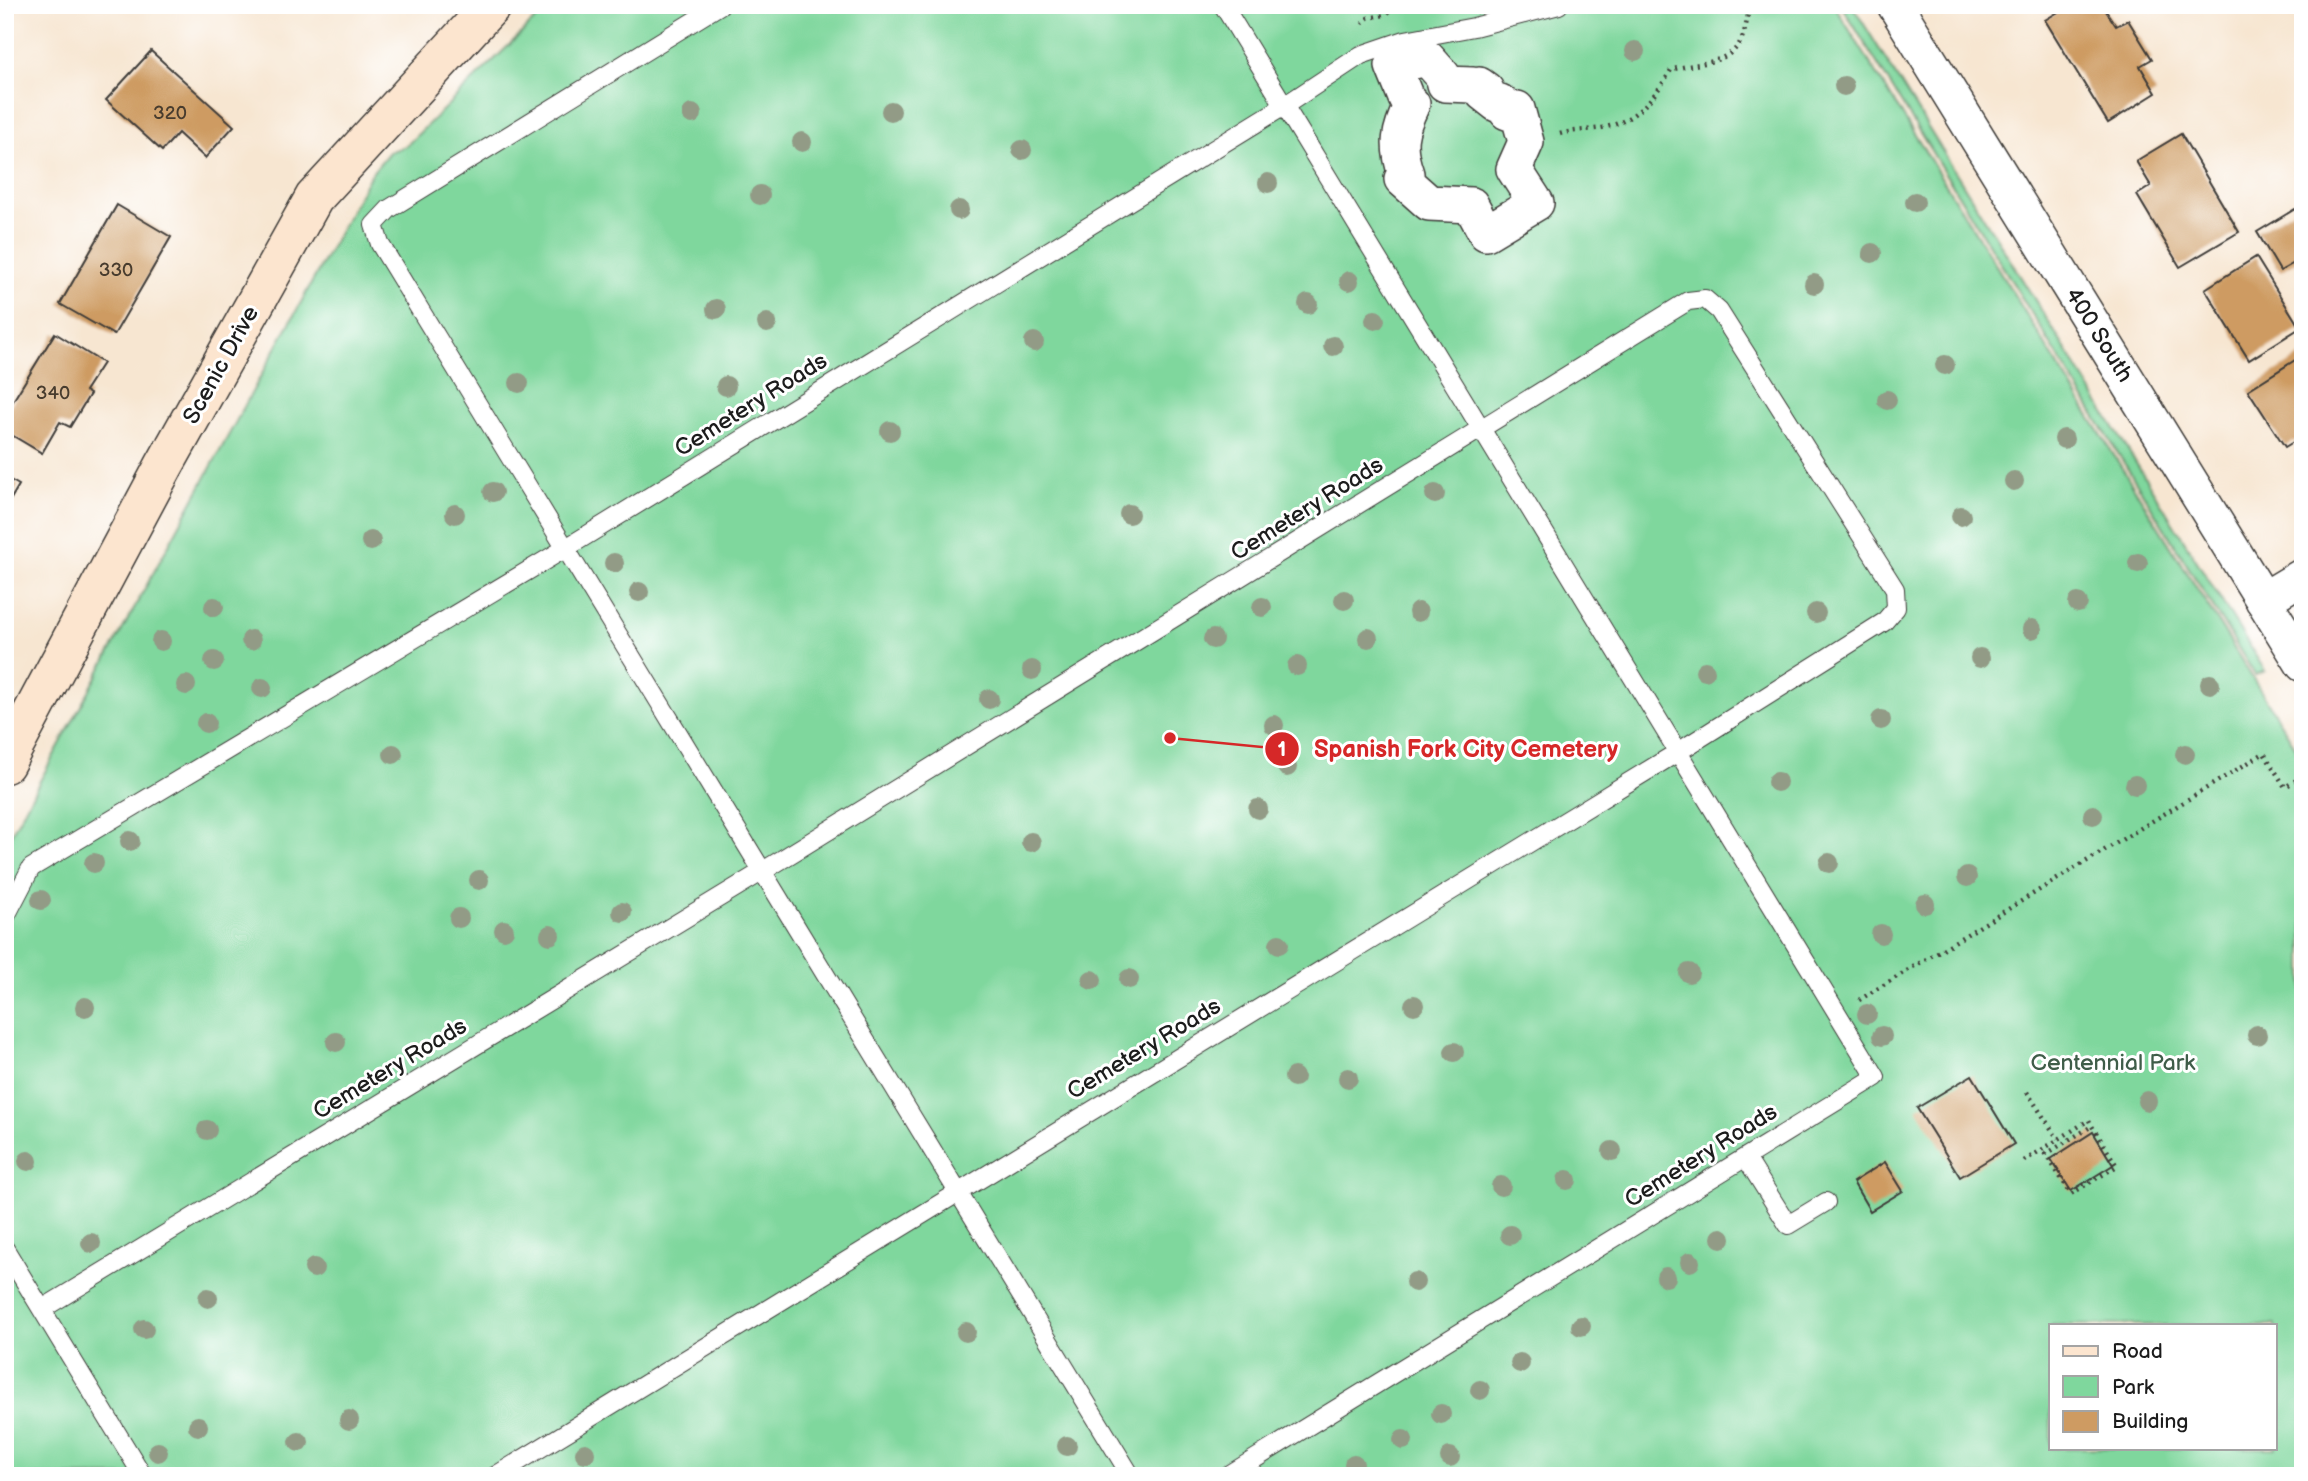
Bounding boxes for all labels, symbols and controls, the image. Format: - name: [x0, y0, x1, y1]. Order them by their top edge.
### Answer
- house number: 320: [153, 102, 187, 125]
- house number: 330: [99, 259, 133, 282]
- street label: 400 South: [2059, 283, 2139, 387]
- street label: Scenic Drive: [177, 301, 265, 429]
- street label: Cemetery Roads: [670, 347, 832, 463]
- house number: 340: [36, 382, 70, 405]
- street label: Cemetery Roads: [1226, 451, 1388, 567]
- callout: Spanish Fork City Cemetery: [1265, 726, 1632, 771]
- text: Spanish Fork City Cemetery: [1314, 735, 1618, 764]
- text: 1: [1278, 737, 1286, 762]
- street label: Cemetery Roads: [1062, 992, 1226, 1106]
- street label: Cemetery Roads: [308, 1012, 472, 1126]
- park label: Centennial Park: [2031, 1049, 2196, 1077]
- street label: Cemetery Roads: [1620, 1098, 1782, 1214]
- legend: [2049, 1324, 2276, 1450]
- text: Road: [2112, 1339, 2163, 1364]
- text: Park: [2112, 1375, 2155, 1400]
- text: Building: [2112, 1409, 2188, 1434]

